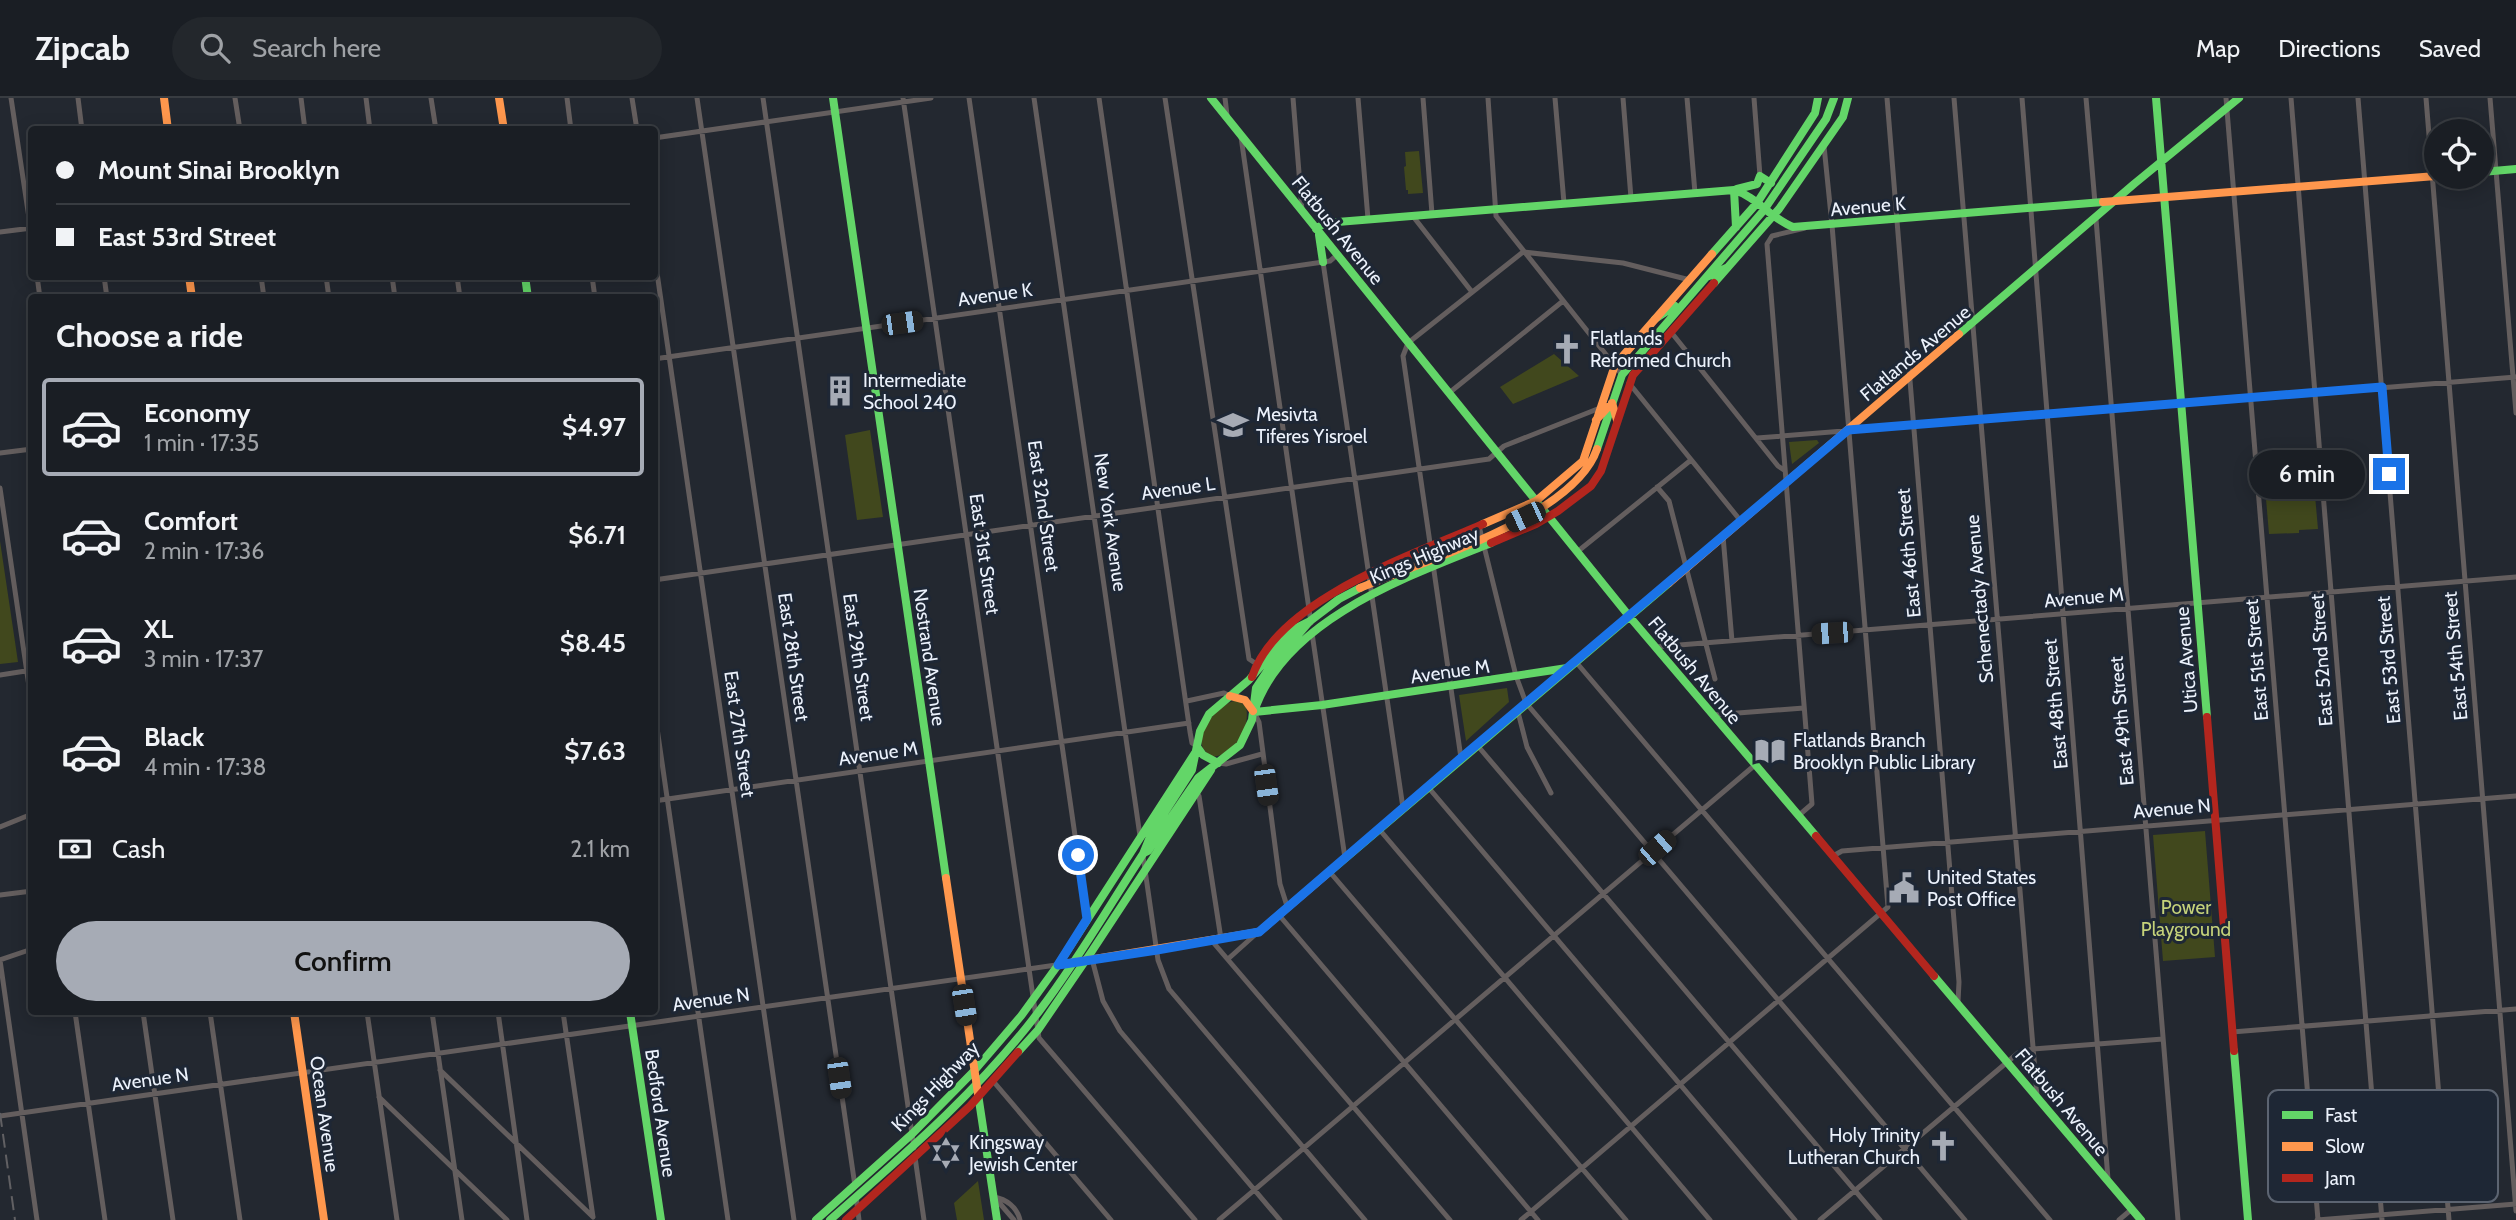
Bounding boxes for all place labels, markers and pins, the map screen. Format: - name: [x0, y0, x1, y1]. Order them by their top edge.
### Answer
- place label: Flatlands Reformed Church: [1590, 327, 1731, 372]
- church icon: Flatlands Reformed Church: [1550, 332, 1584, 366]
- place label: Intermediate School 240: [863, 369, 966, 414]
- building icon: Intermediate School 240: [823, 374, 857, 408]
- place label: Mesivta Tiferes Yisroel: [1256, 403, 1368, 448]
- school or university icon: Mesivta Tiferes Yisroel: [1216, 408, 1250, 442]
- place label: Flatlands Branch Brooklyn Public Library: [1793, 729, 1976, 774]
- library icon: Flatlands Branch Brooklyn Public Library: [1753, 734, 1787, 768]
- place label: United States Post Office: [1927, 866, 2036, 911]
- public building icon: United States Post Office: [1887, 871, 1921, 905]
- place label: Holy Trinity Lutheran Church: [1788, 1124, 1920, 1169]
- church icon: Holy Trinity Lutheran Church: [1926, 1129, 1960, 1163]
- place label: Kingsway Jewish Center: [968, 1131, 1077, 1176]
- synagogue icon: Kingsway Jewish Center: [929, 1136, 963, 1170]

